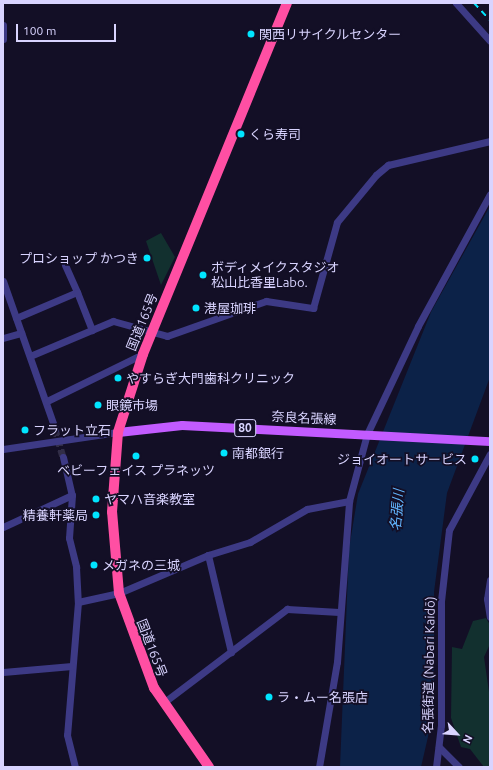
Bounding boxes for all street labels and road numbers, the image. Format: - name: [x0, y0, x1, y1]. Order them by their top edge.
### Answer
- street label: 国道165号: [123, 291, 161, 353]
- street label: 奈良名張線: [271, 409, 337, 427]
- road number: 80: [234, 418, 256, 438]
- street label: 名張街道 (Nabari Kaidō): [420, 596, 438, 734]
- street label: 国道165号: [134, 617, 170, 679]

